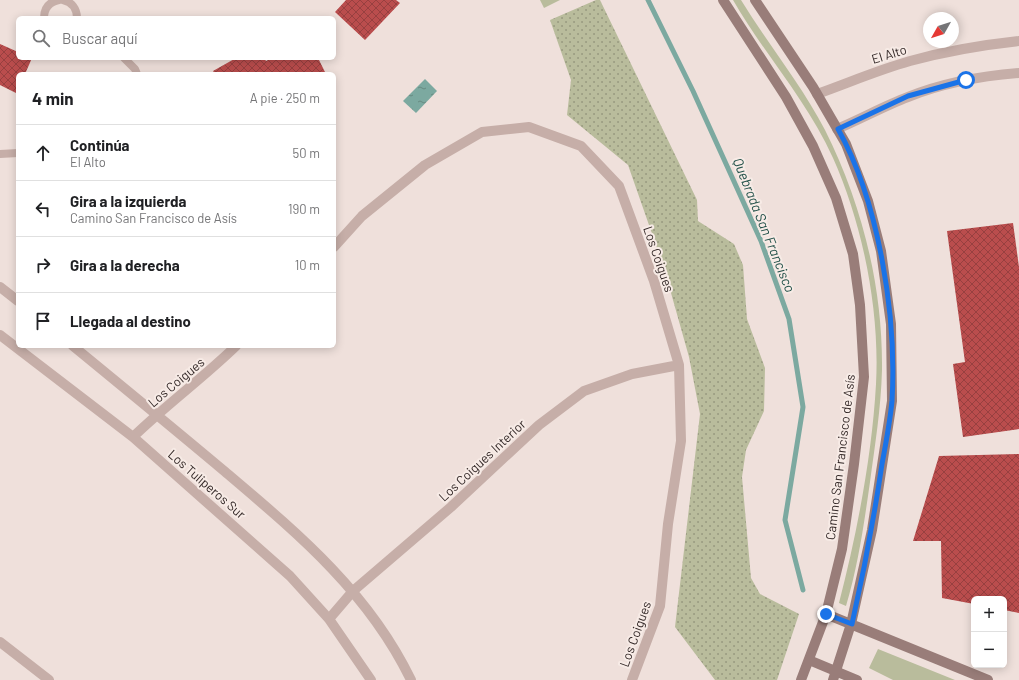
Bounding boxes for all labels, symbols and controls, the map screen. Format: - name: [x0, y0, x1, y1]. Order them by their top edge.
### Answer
- north arrow: [923, 12, 959, 48]
- search box: [16, 16, 336, 60]
- icon: search: [30, 27, 52, 49]
- text: Buscar aquí: [62, 29, 138, 47]
- street label: El Alto: [869, 41, 909, 67]
- route start: [957, 71, 975, 89]
- text: 4 min: [32, 88, 74, 108]
- text: A pie · 250 m: [250, 90, 320, 106]
- text: Continúa: [70, 136, 130, 154]
- icon: ahead: [32, 142, 54, 164]
- text: 50 m: [293, 145, 320, 161]
- text: El Alto: [70, 154, 106, 170]
- water label: Quebrada San Francisco: [730, 155, 799, 294]
- text: Gira a la izquierda: [70, 192, 186, 210]
- icon: left: [32, 198, 54, 220]
- text: 190 m: [288, 201, 320, 217]
- text: Camino San Francisco de Asís: [70, 210, 237, 226]
- street label: Los Coigues: [640, 224, 678, 294]
- icon: right: [32, 254, 54, 276]
- text: Gira a la derecha: [70, 256, 180, 274]
- text: 10 m: [295, 257, 320, 273]
- icon: arrive: [32, 310, 54, 332]
- text: Llegada al destino: [70, 312, 191, 330]
- street label: Los Coigues: [145, 354, 207, 410]
- street label: Camino San Francisco de Asís: [822, 373, 858, 541]
- street label: Los Coigues Interior: [435, 415, 529, 504]
- street label: Los Tuliperos Sur: [165, 446, 249, 522]
- map controls: [971, 596, 1007, 668]
- button: +: [971, 596, 1007, 632]
- street label: Los Coigues: [616, 599, 654, 669]
- route end: [817, 605, 835, 623]
- button: −: [971, 632, 1007, 668]

